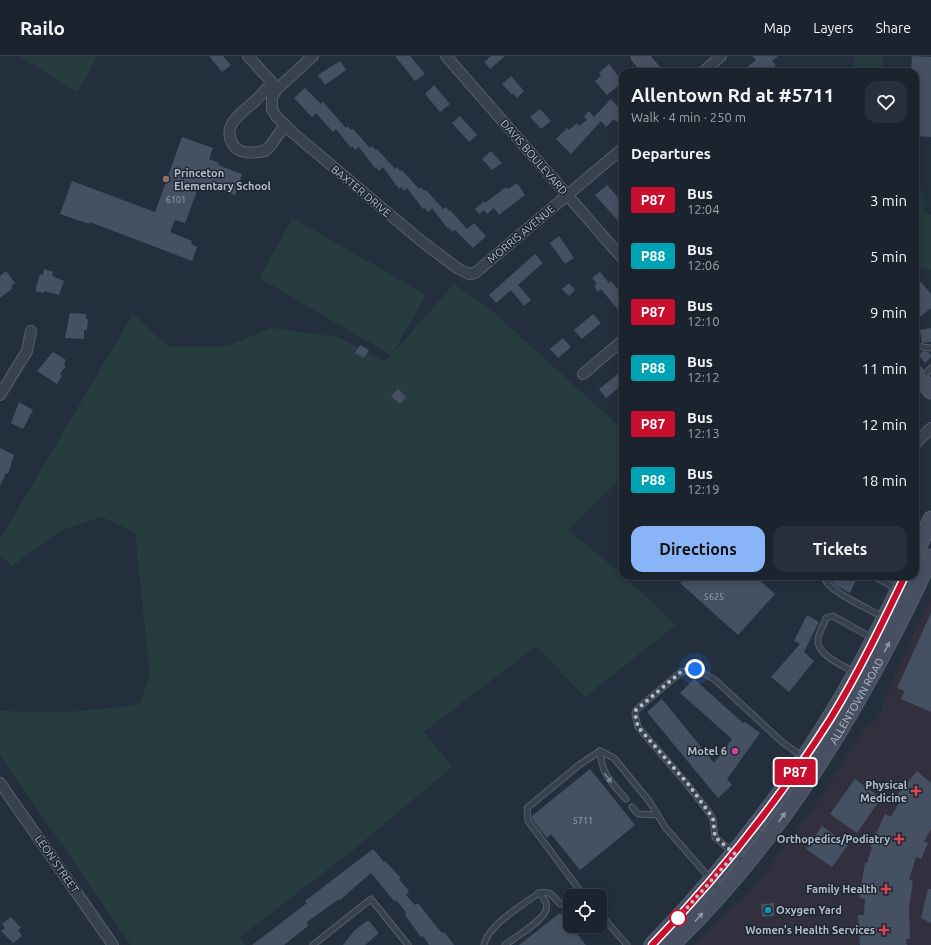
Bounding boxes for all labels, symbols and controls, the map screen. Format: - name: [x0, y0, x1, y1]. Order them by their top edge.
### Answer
- text: Railo: [20, 17, 65, 39]
- text: Map: [764, 20, 791, 36]
- text: Layers: [813, 20, 853, 36]
- text: Share: [875, 20, 911, 36]
- button: heart: [865, 81, 907, 123]
- text: Allentown Rd at #5711: [631, 84, 835, 106]
- text: Walk · 4 min · 250 m: [631, 110, 746, 124]
- street label: DAVIS BOULEVARD: [498, 117, 570, 197]
- text: Departures: [631, 145, 711, 162]
- street label: BAXTER DRIVE: [329, 163, 393, 219]
- place label: Princeton Elementary School: [174, 167, 272, 192]
- marker: Princeton Elementary School: [161, 174, 171, 184]
- text: Bus: [687, 185, 713, 202]
- text: P87: [641, 192, 665, 208]
- text: 3 min: [870, 192, 907, 209]
- house number: 6101: [166, 195, 186, 205]
- street label: MORRIS AVENUE: [485, 202, 557, 266]
- text: 12:04: [687, 202, 720, 216]
- text: Bus: [687, 241, 713, 258]
- text: P88: [641, 248, 665, 264]
- text: 5 min: [870, 248, 907, 265]
- text: 12:06: [687, 258, 720, 272]
- text: Bus: [687, 297, 713, 314]
- text: P87: [641, 304, 665, 320]
- text: 9 min: [870, 304, 907, 321]
- text: 12:10: [687, 314, 720, 328]
- text: Bus: [687, 353, 713, 370]
- text: P88: [641, 360, 665, 376]
- text: 11 min: [861, 360, 907, 377]
- text: 12:12: [687, 370, 720, 384]
- text: Bus: [687, 409, 713, 426]
- text: P87: [641, 416, 665, 432]
- text: 12 min: [861, 416, 907, 433]
- text: 12:13: [687, 426, 720, 440]
- text: Bus: [687, 465, 713, 482]
- text: P88: [641, 472, 665, 488]
- text: 18 min: [861, 472, 907, 489]
- text: 12:19: [687, 482, 720, 496]
- button: Directions: [631, 526, 765, 572]
- button: Tickets: [773, 526, 907, 572]
- house number: 5625: [704, 592, 724, 602]
- one-way arrow: [884, 641, 890, 653]
- street label: ALLENTOWN ROAD: [827, 656, 886, 746]
- your location: [685, 659, 705, 679]
- place label: Motel 6: [688, 745, 727, 757]
- marker: Motel 6: [730, 746, 740, 756]
- line badge: P87: [772, 759, 818, 785]
- text: P87: [783, 764, 807, 780]
- one-way arrow: [604, 772, 612, 783]
- place label: Physical Medicine: [860, 779, 908, 804]
- marker: Physical Medicine: [910, 785, 922, 797]
- one-way arrow: [778, 811, 786, 822]
- house number: 5711: [573, 816, 593, 826]
- street label: LEON STREET: [33, 833, 81, 895]
- place label: Orthopedics/Podiatry: [777, 833, 890, 845]
- marker: Orthopedics/Podiatry: [893, 833, 905, 845]
- place label: Family Health: [806, 883, 877, 895]
- marker: Family Health: [880, 883, 892, 895]
- map controls: [563, 889, 607, 933]
- button: locate: [563, 889, 607, 933]
- place label: Oxygen Yard: [776, 904, 842, 916]
- marker: Oxygen Yard: [763, 905, 773, 915]
- unlabelled marker: [669, 909, 687, 927]
- one-way arrow: [695, 912, 704, 922]
- place label: Women's Health Services: [745, 924, 875, 936]
- marker: Women's Health Services: [878, 924, 890, 936]

